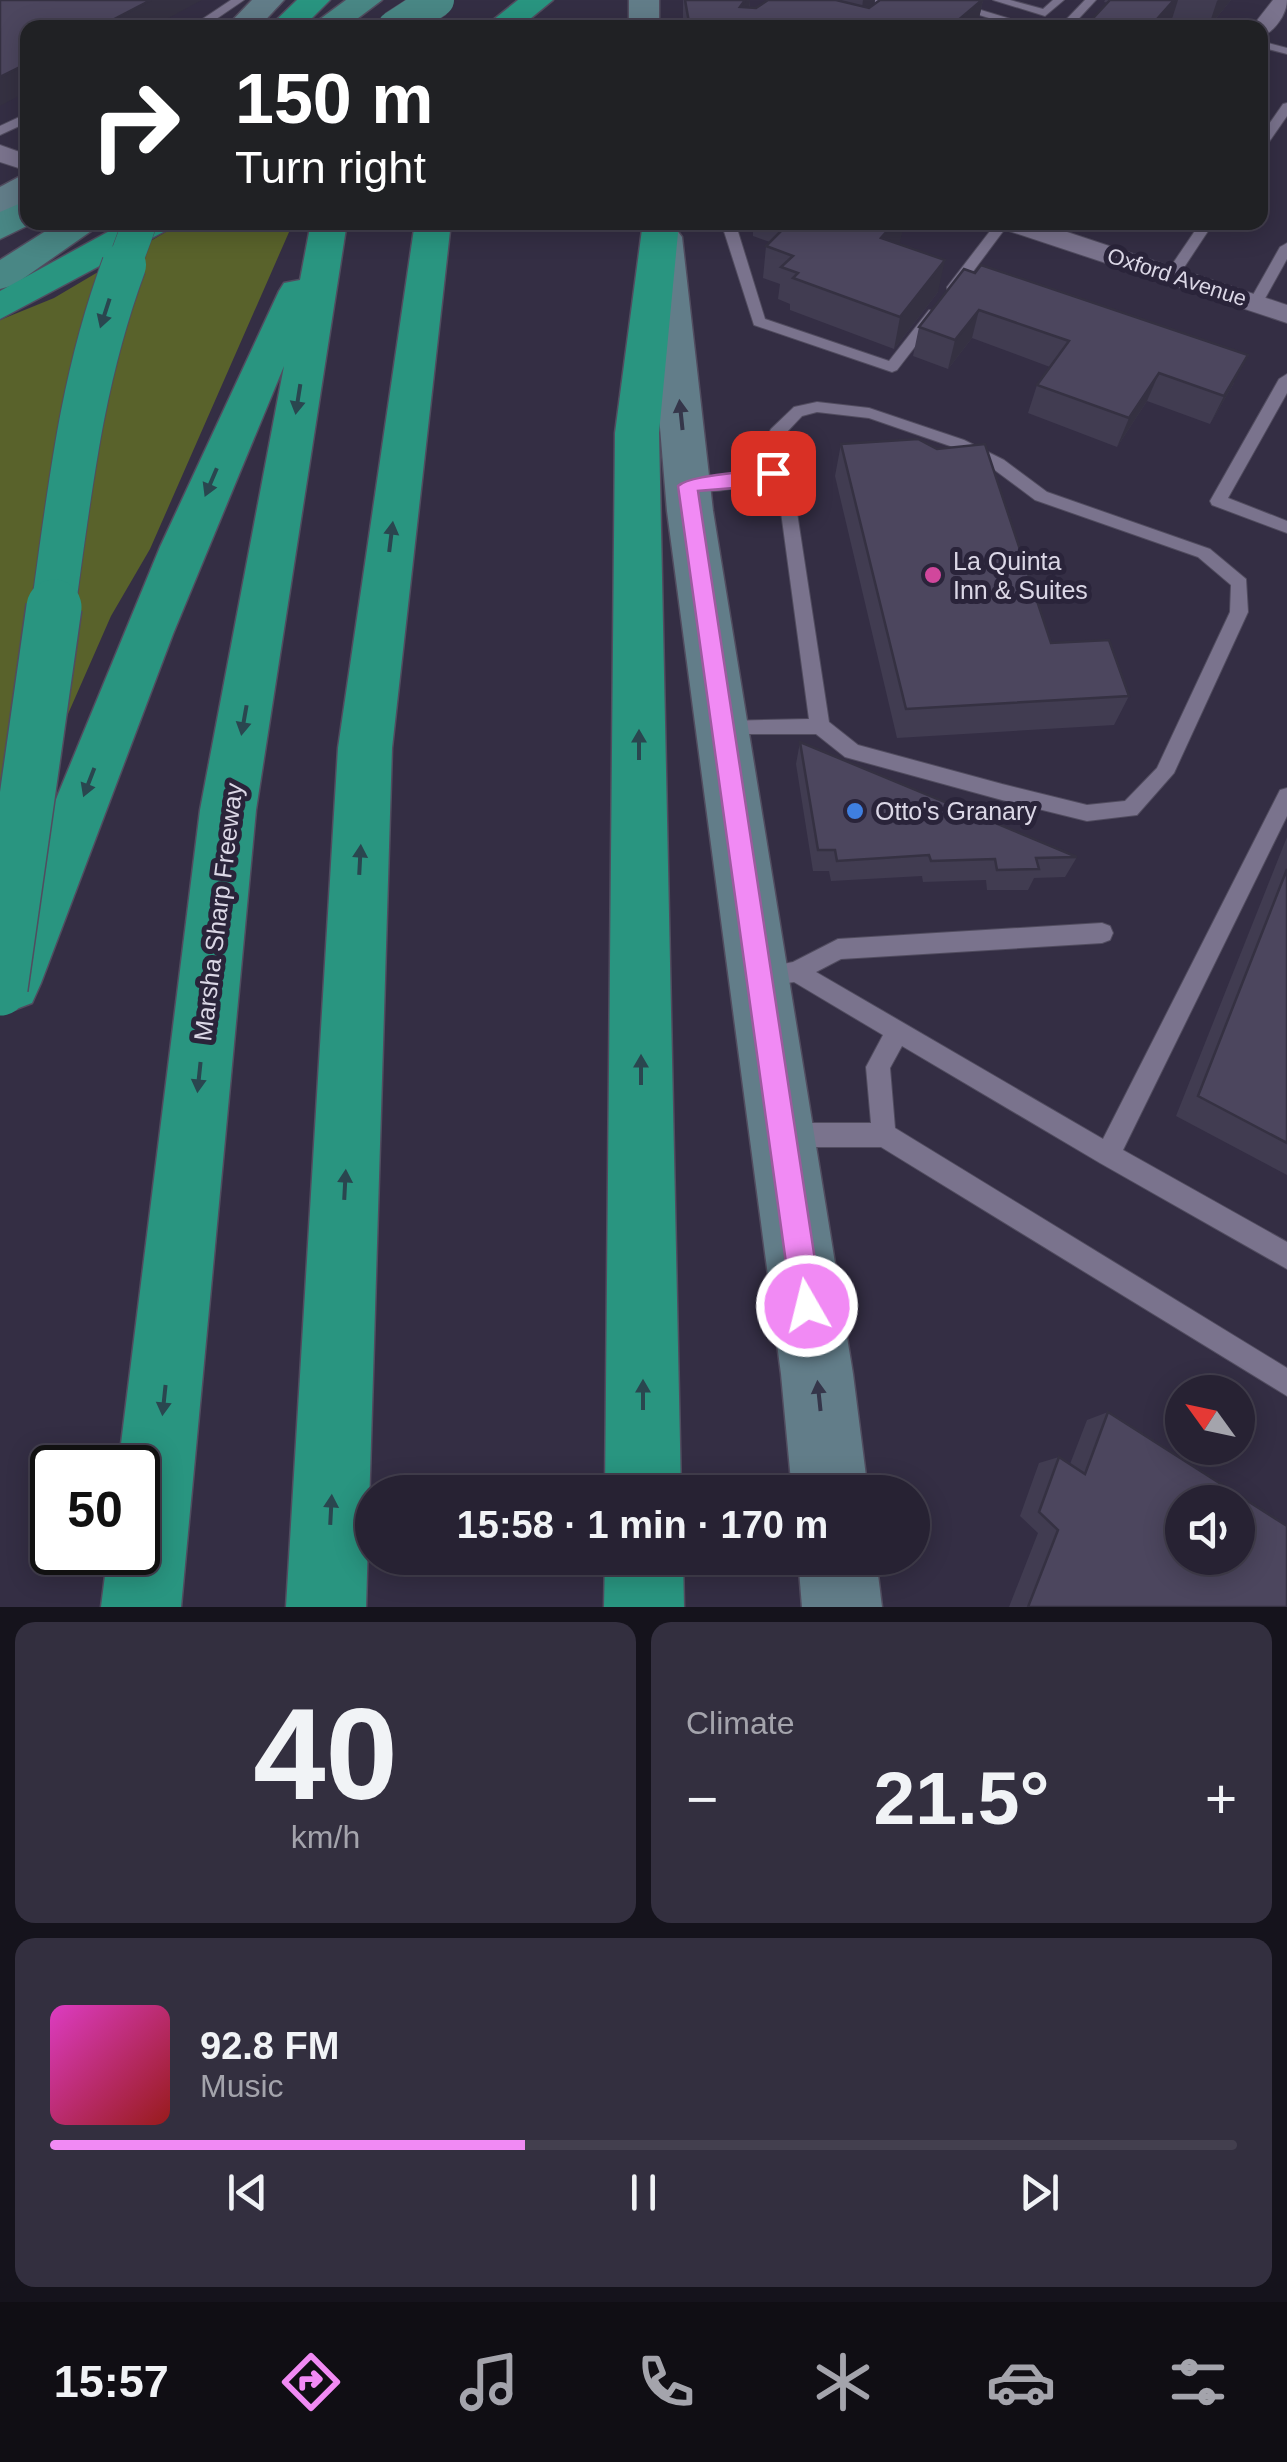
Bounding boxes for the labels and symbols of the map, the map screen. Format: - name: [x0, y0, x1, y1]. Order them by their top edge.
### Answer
- street label: Oxford Avenue: [1104, 243, 1250, 311]
- one-way arrow: [97, 299, 112, 329]
- one-way arrow: [290, 384, 305, 416]
- one-way arrow: [672, 399, 688, 431]
- pin: [731, 431, 816, 516]
- one-way arrow: [203, 467, 219, 497]
- one-way arrow: [383, 521, 399, 552]
- place label: La Quinta Inn & Suites: [953, 547, 1088, 604]
- marker: La Quinta Inn & Suites: [922, 564, 944, 586]
- one-way arrow: [236, 705, 251, 736]
- one-way arrow: [631, 729, 647, 761]
- one-way arrow: [80, 768, 96, 798]
- street label: Marsha Sharp Freeway: [188, 781, 248, 1043]
- place label: Otto's Granary: [875, 797, 1037, 825]
- marker: Otto's Granary: [844, 800, 866, 822]
- one-way arrow: [352, 844, 368, 876]
- one-way arrow: [633, 1054, 649, 1086]
- one-way arrow: [191, 1061, 207, 1093]
- one-way arrow: [337, 1168, 353, 1200]
- position arrow: [755, 1254, 859, 1358]
- north arrow: [1165, 1375, 1255, 1465]
- one-way arrow: [635, 1379, 651, 1411]
- one-way arrow: [811, 1379, 827, 1411]
- one-way arrow: [156, 1385, 172, 1416]
- speed limit sign: 50: [30, 1445, 160, 1575]
- one-way arrow: [323, 1493, 339, 1525]

